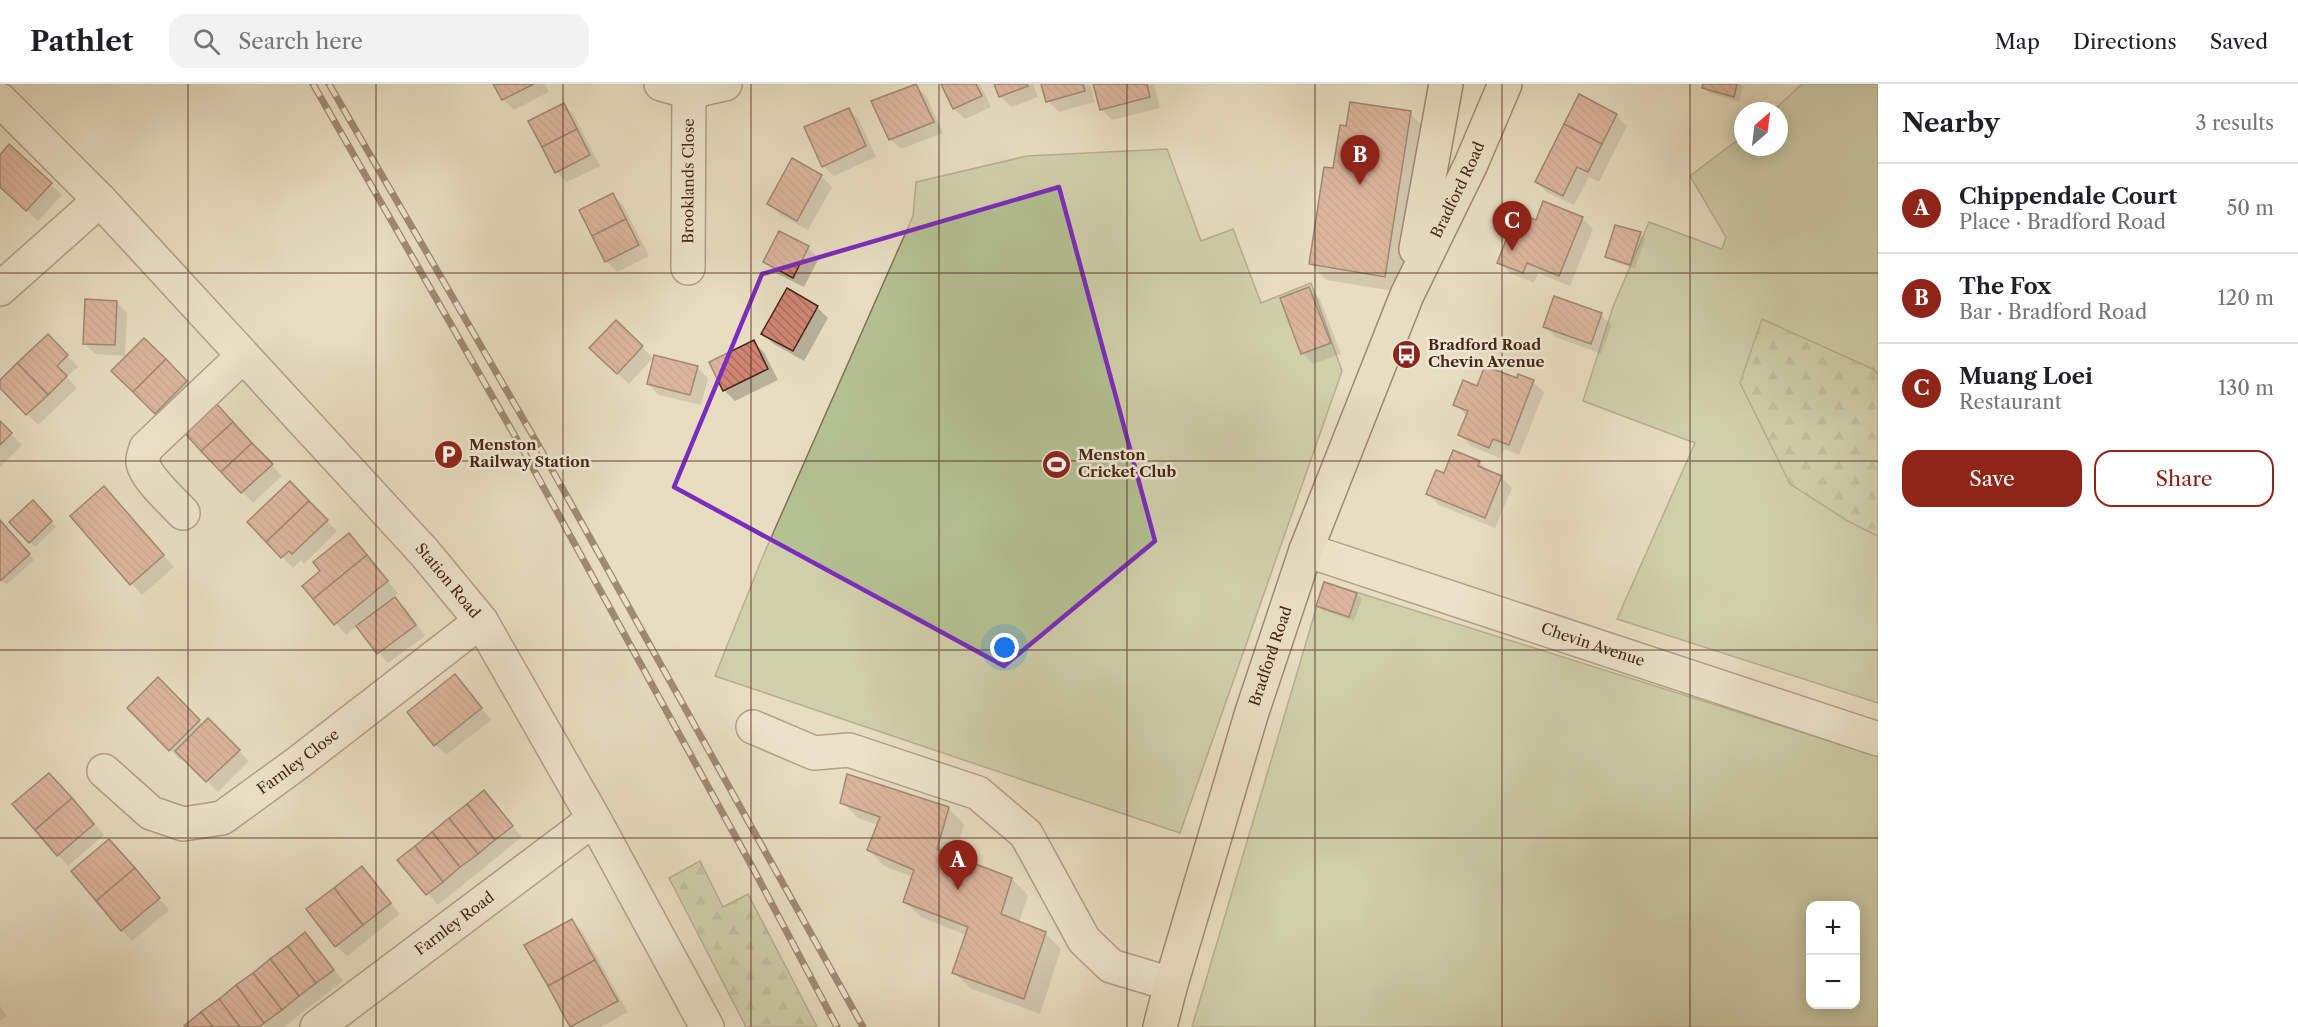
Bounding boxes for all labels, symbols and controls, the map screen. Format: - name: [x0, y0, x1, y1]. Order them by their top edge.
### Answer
- search box: [169, 14, 589, 68]
- text: Pathlet: [30, 24, 133, 58]
- icon: search: [190, 25, 223, 58]
- text: Search here: [238, 28, 363, 55]
- text: Map: [1995, 29, 2040, 54]
- text: Directions: [2073, 29, 2177, 54]
- text: Saved: [2210, 29, 2268, 54]
- north arrow: [1734, 102, 1788, 156]
- text: Nearby: [1902, 107, 2000, 139]
- text: 3 results: [2196, 111, 2274, 135]
- street label: Brooklands Close: [678, 118, 698, 244]
- pin: B: [1340, 135, 1380, 185]
- street label: Bradford Road: [1426, 139, 1488, 241]
- text: Chippendale Court: [1959, 183, 2177, 210]
- text: A: [1914, 196, 1929, 220]
- text: 50 m: [2227, 196, 2274, 220]
- pin: C: [1492, 202, 1532, 251]
- text: Place · Bradford Road: [1959, 210, 2166, 234]
- text: The Fox: [1959, 273, 2051, 300]
- text: B: [1914, 286, 1929, 310]
- text: 120 m: [2217, 286, 2274, 310]
- text: Bar · Bradford Road: [1959, 300, 2147, 324]
- place label: Bradford Road Chevin Avenue: [1428, 335, 1545, 371]
- bus stop icon: Bradford Road Chevin Avenue: [1391, 338, 1423, 370]
- text: Muang Loei: [1959, 363, 2093, 390]
- text: C: [1913, 376, 1930, 400]
- text: 130 m: [2218, 376, 2274, 400]
- text: Restaurant: [1959, 390, 2062, 414]
- place label: Menston Railway Station: [469, 435, 591, 471]
- parking icon: Menston Railway Station: [432, 438, 464, 470]
- place label: Menston Cricket Club: [1078, 445, 1177, 481]
- sports icon: Menston Cricket Club: [1041, 448, 1073, 480]
- button: Save: [1902, 450, 2082, 507]
- button: Share: [2094, 450, 2274, 507]
- street label: Station Road: [411, 539, 485, 622]
- street label: Bradford Road: [1245, 603, 1296, 709]
- street label: Chevin Avenue: [1539, 618, 1647, 670]
- your location: [990, 633, 1019, 662]
- street label: Farnley Close: [253, 725, 343, 798]
- pin: A: [938, 840, 978, 890]
- street label: Farnley Road: [411, 887, 498, 959]
- map controls: [1806, 901, 1860, 1009]
- button: +: [1806, 901, 1860, 955]
- button: −: [1806, 955, 1860, 1009]

